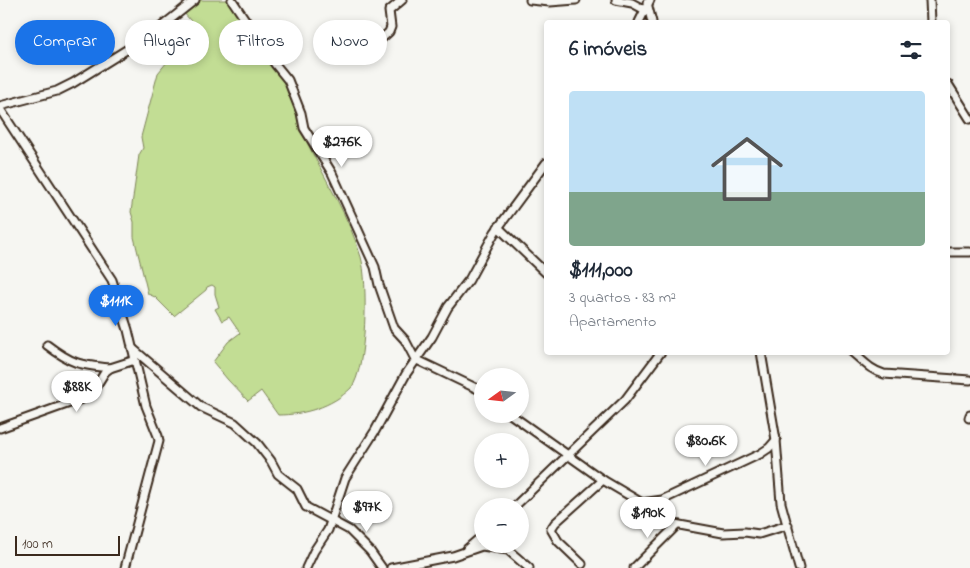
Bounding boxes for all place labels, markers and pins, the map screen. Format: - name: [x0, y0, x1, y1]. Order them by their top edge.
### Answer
- pin: $276K: [307, 126, 377, 168]
- pin: $111K: [81, 284, 151, 327]
- pin: $88K: [47, 370, 107, 413]
- pin: $80.6K: [665, 424, 747, 467]
- pin: $97K: [337, 490, 397, 533]
- pin: $190K: [613, 496, 683, 539]

